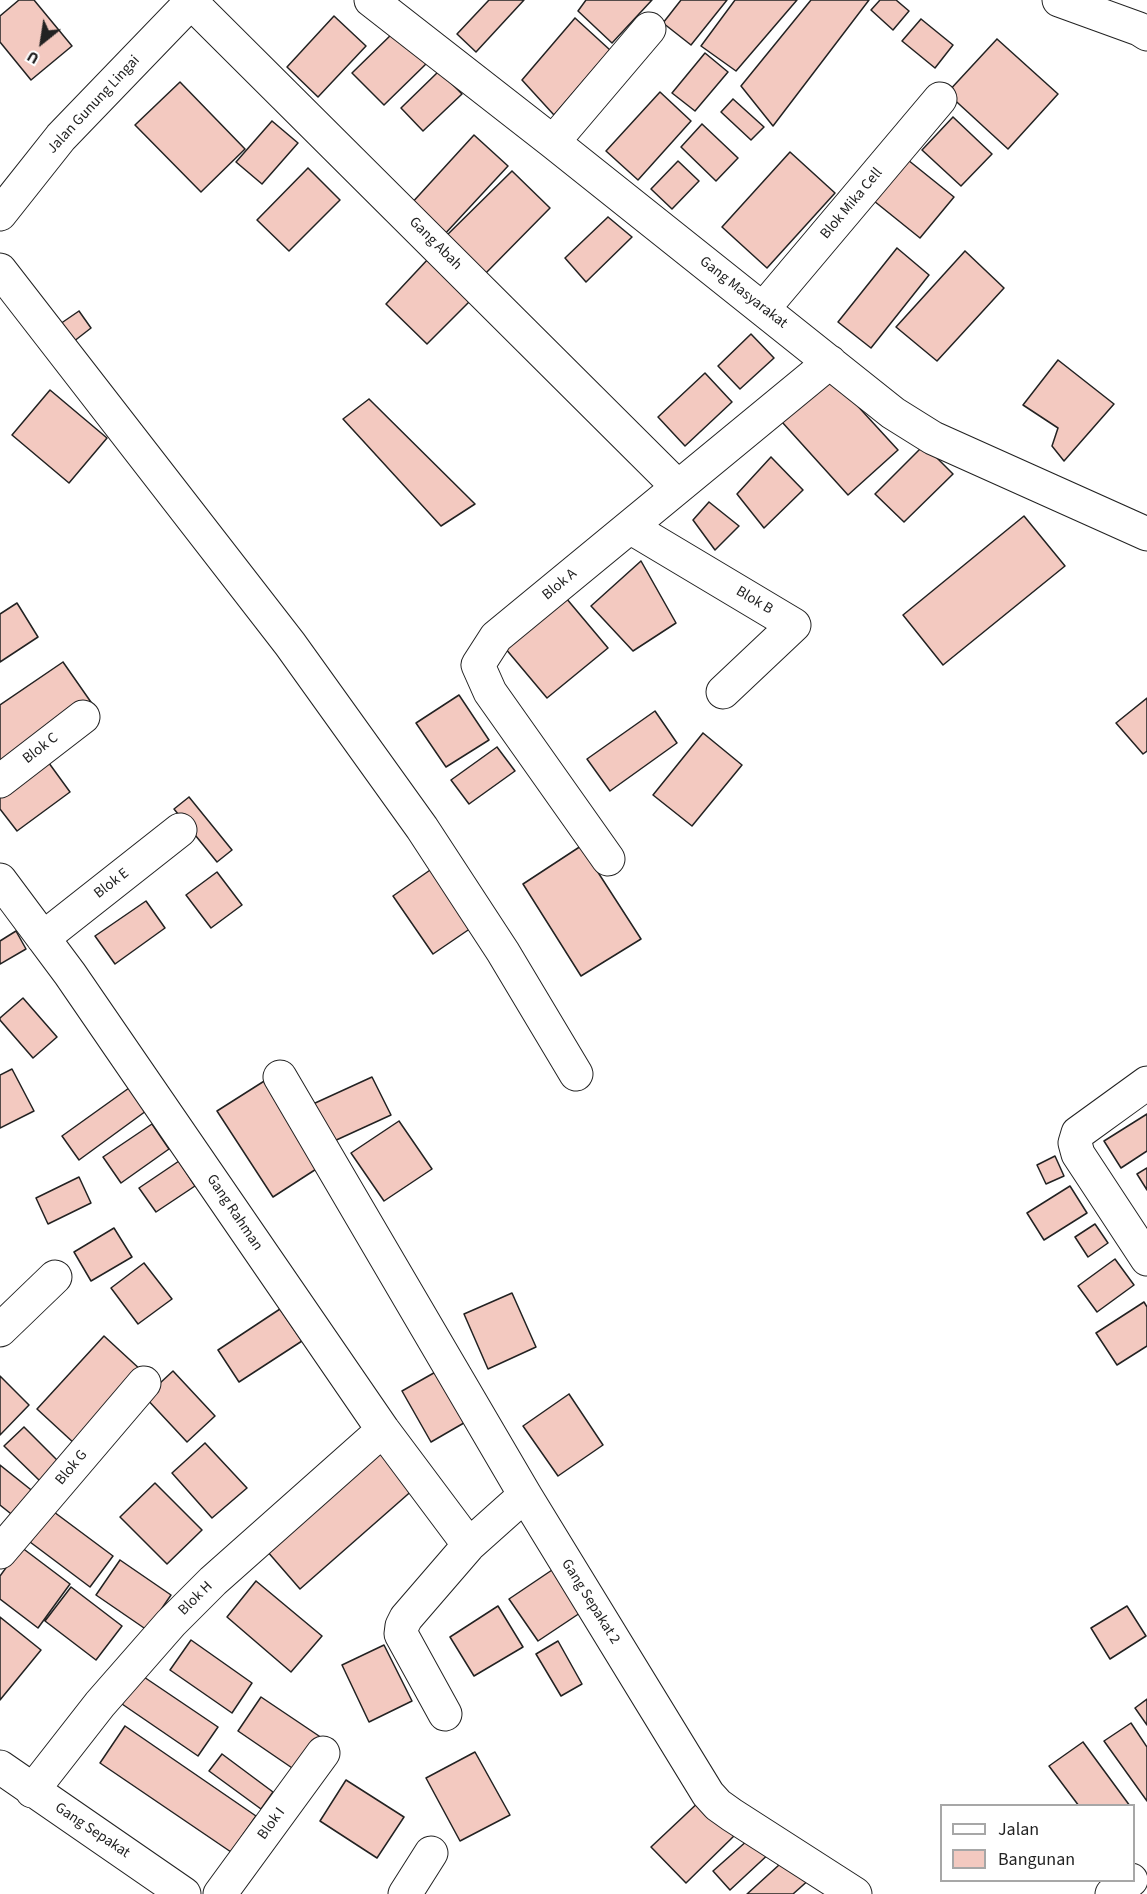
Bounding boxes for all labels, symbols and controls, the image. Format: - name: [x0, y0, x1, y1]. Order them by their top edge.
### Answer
- north arrow: [12, 12, 72, 72]
- text: U: [23, 45, 43, 70]
- street label: Jalan Gunung Lingai: [44, 52, 144, 158]
- street label: Blok Mika Cell: [817, 165, 887, 243]
- street label: Gang Abah: [405, 214, 465, 274]
- street label: Gang Masyarakat: [695, 253, 791, 333]
- street label: Blok A: [539, 565, 581, 605]
- street label: Blok B: [732, 583, 776, 619]
- street label: Blok C: [20, 730, 62, 768]
- street label: Blok E: [91, 865, 133, 903]
- street label: Gang Rahman: [202, 1171, 266, 1255]
- street label: Blok G: [52, 1447, 92, 1489]
- street label: Gang Sepakat 2: [557, 1556, 623, 1648]
- street label: Blok H: [175, 1578, 217, 1620]
- street label: Gang Sepakat: [51, 1799, 133, 1863]
- street label: Blok I: [254, 1804, 290, 1844]
- legend: [940, 1804, 1135, 1882]
- text: Jalan: [998, 1817, 1039, 1842]
- text: Bangunan: [998, 1847, 1075, 1872]

